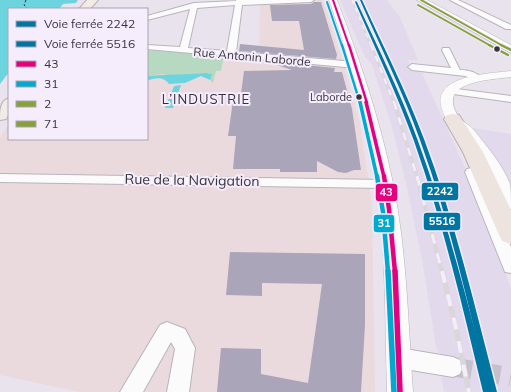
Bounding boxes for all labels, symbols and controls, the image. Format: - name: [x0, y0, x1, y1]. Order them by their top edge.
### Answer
- legend: [8, 8, 148, 140]
- text: Voie ferrée 2242: [44, 16, 135, 31]
- text: Voie ferrée 5516: [44, 36, 135, 51]
- street label: Rue Antonin Laborde: [193, 44, 311, 69]
- unlabelled marker: [492, 44, 502, 54]
- text: 43: [44, 56, 58, 71]
- text: 31: [44, 76, 58, 91]
- place label: Laborde: [310, 90, 352, 104]
- district label: L’INDUSTRIE: [162, 91, 250, 107]
- marker: Laborde: [354, 92, 364, 102]
- text: 2: [44, 96, 51, 111]
- text: 71: [44, 116, 58, 131]
- street label: Rue de la Navigation: [124, 170, 260, 190]
- line badge: 2242: [421, 182, 459, 201]
- line badge: 43: [375, 183, 398, 202]
- text: 2242: [427, 184, 454, 198]
- text: 43: [379, 185, 393, 199]
- line badge: 5516: [423, 212, 461, 231]
- line badge: 31: [373, 214, 395, 233]
- text: 5516: [429, 214, 456, 228]
- text: 31: [377, 216, 391, 230]

